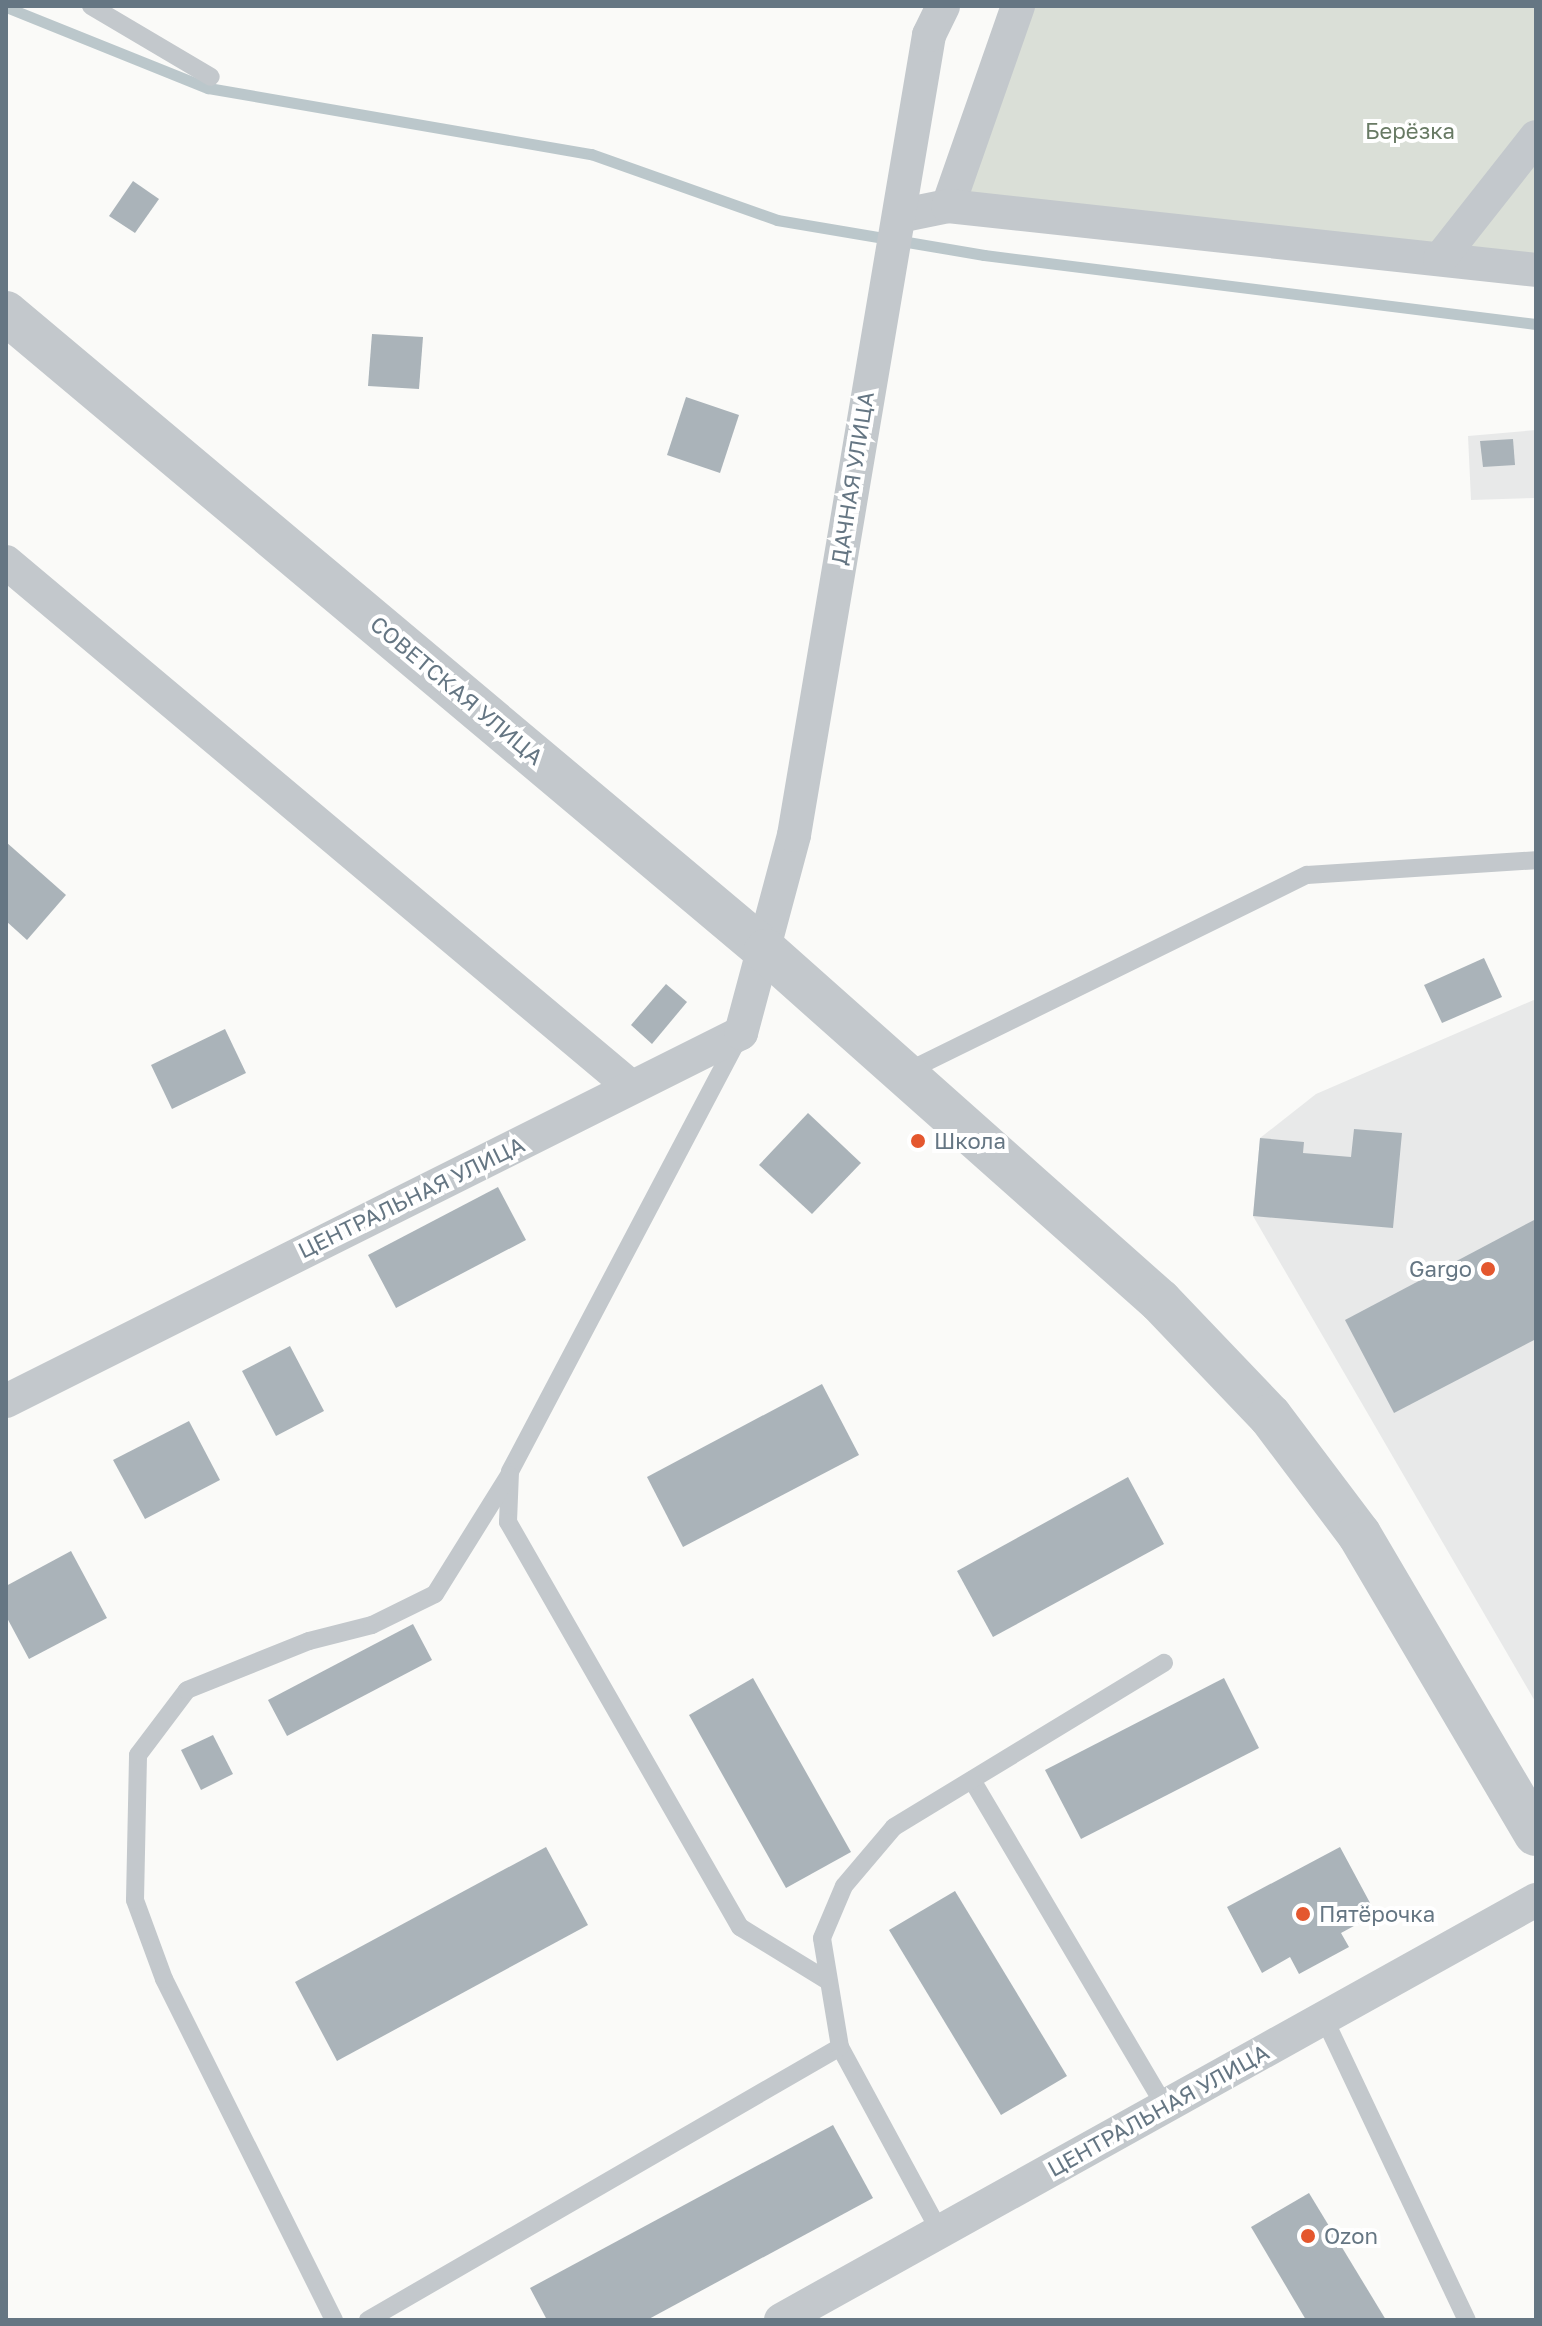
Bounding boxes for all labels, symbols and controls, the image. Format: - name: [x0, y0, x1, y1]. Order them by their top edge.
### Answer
- park label: Берёзка: [1365, 118, 1455, 144]
- street label: ДАЧНАЯ УЛИЦА: [825, 390, 879, 566]
- street label: СОВЕТСКАЯ УЛИЦА: [365, 610, 549, 770]
- place label: Школа: [934, 1128, 1006, 1154]
- street label: ЦЕНТРАЛЬНАЯ УЛИЦА: [293, 1131, 529, 1263]
- marker: Школа: [909, 1132, 927, 1150]
- place label: Gargo: [1409, 1256, 1472, 1282]
- marker: Gargo: [1479, 1260, 1497, 1278]
- place label: Пятёрочка: [1319, 1901, 1435, 1927]
- marker: Пятёрочка: [1294, 1905, 1312, 1923]
- street label: ЦЕНТРАЛЬНАЯ УЛИЦА: [1043, 2038, 1273, 2182]
- place label: Ozon: [1324, 2223, 1378, 2249]
- marker: Ozon: [1299, 2227, 1317, 2245]

